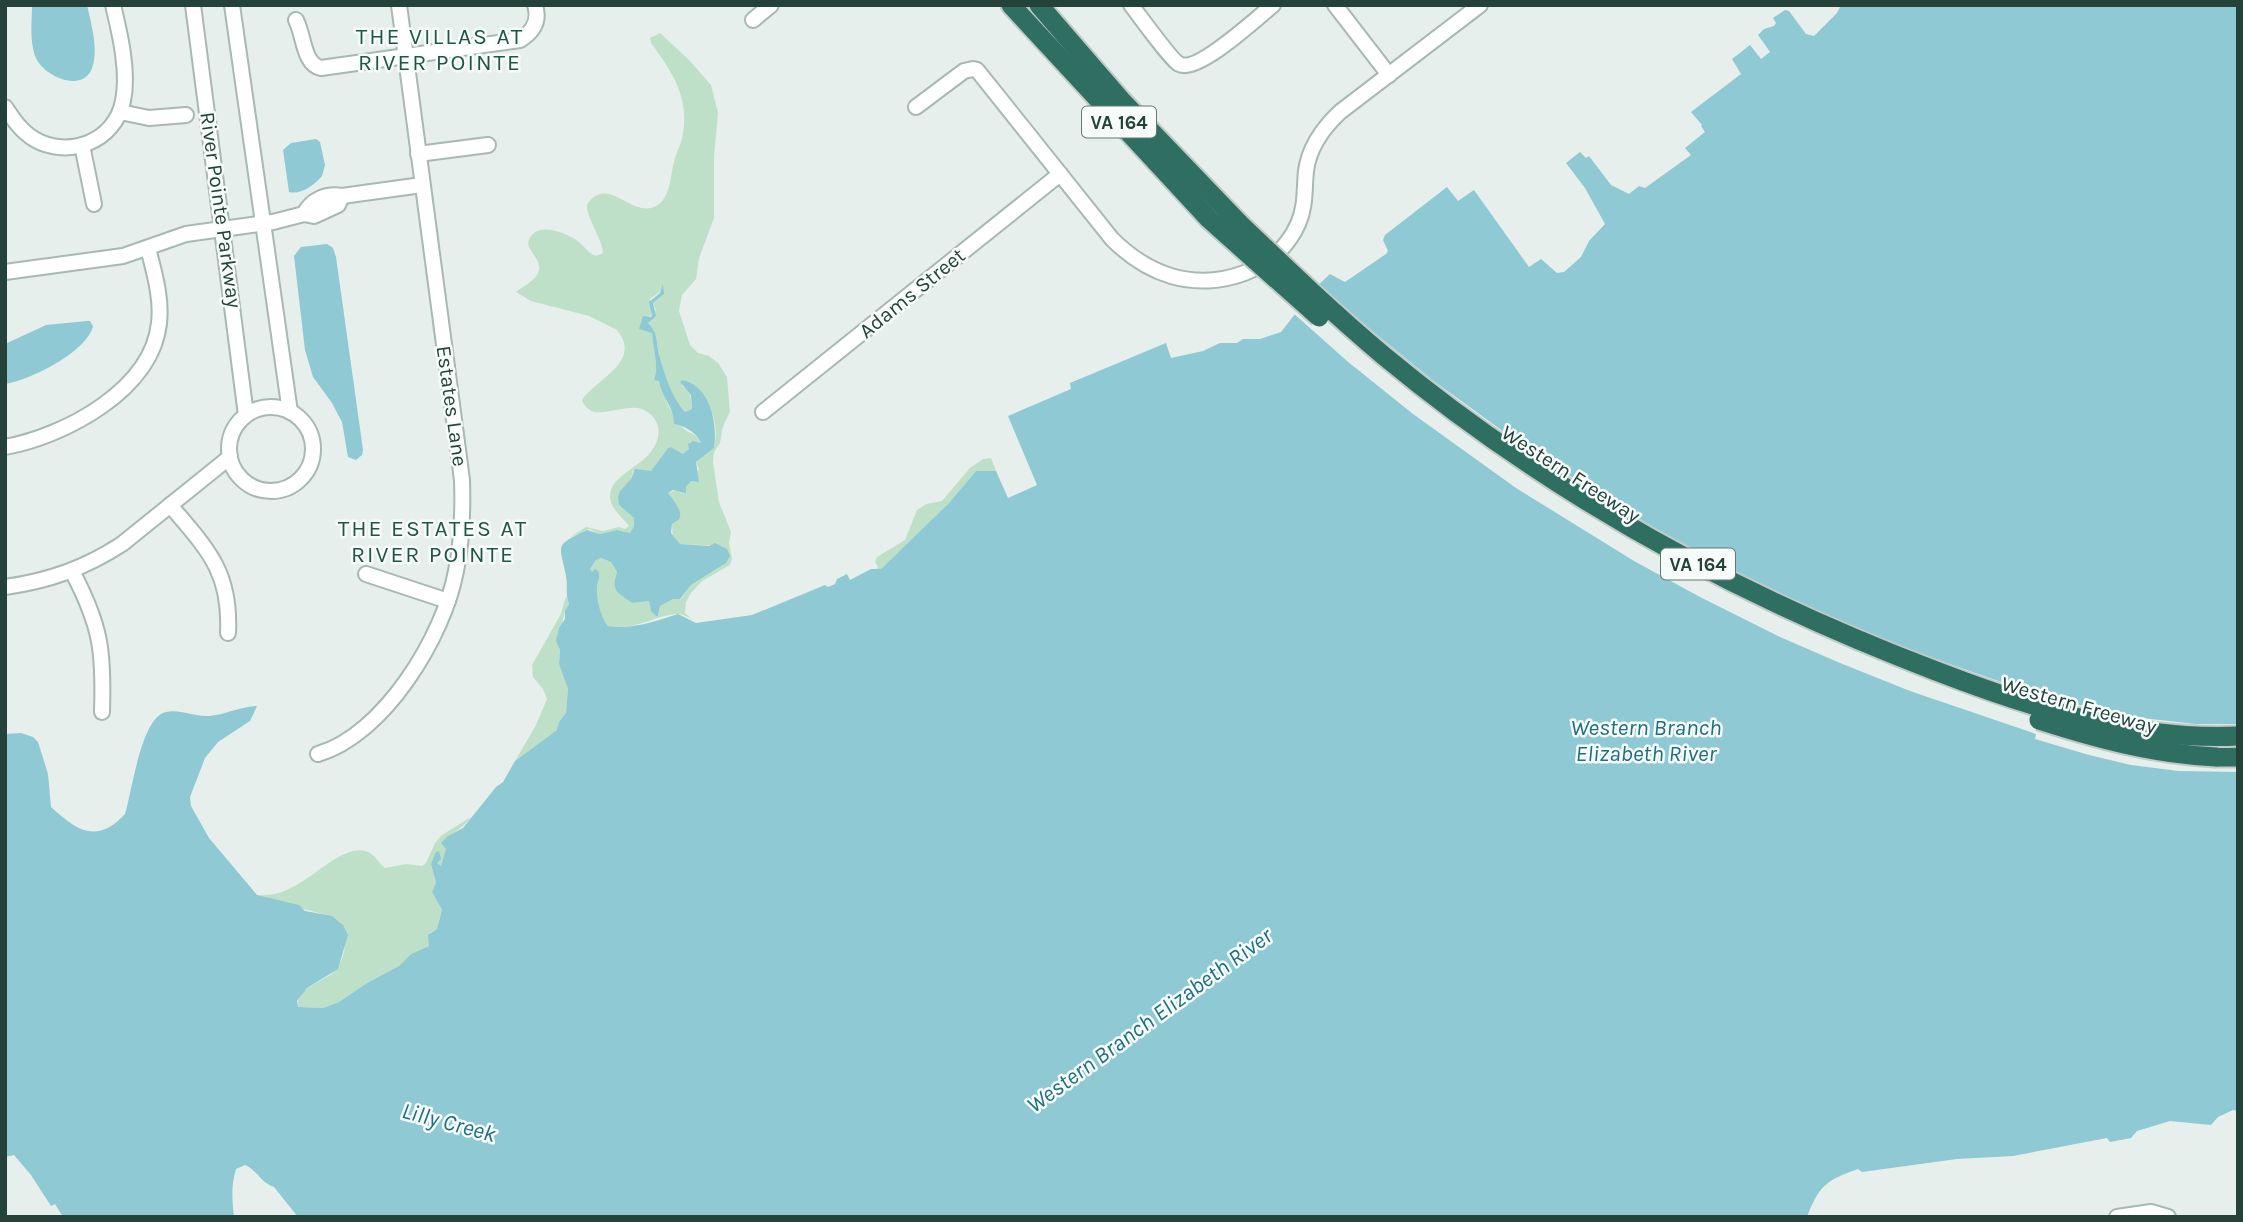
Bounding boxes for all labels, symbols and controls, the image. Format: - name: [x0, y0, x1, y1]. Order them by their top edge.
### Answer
- district label: THE VILLAS AT RIVER POINTE: [356, 23, 524, 76]
- road number: VA 164: [1082, 106, 1156, 138]
- street label: River Pointe Parkway: [195, 110, 247, 310]
- street label: Adams Street: [854, 243, 970, 343]
- street label: Estates Lane: [432, 344, 472, 468]
- street label: Western Freeway: [1497, 420, 1645, 528]
- district label: THE ESTATES AT RIVER POINTE: [338, 515, 528, 568]
- road number: VA 164: [1661, 548, 1735, 580]
- street label: Western Freeway: [1999, 671, 2160, 739]
- water label: Western Branch Elizabeth River: [1570, 714, 1722, 767]
- water label: Western Branch Elizabeth River: [1021, 922, 1278, 1119]
- water label: Lilly Creek: [399, 1097, 499, 1148]

